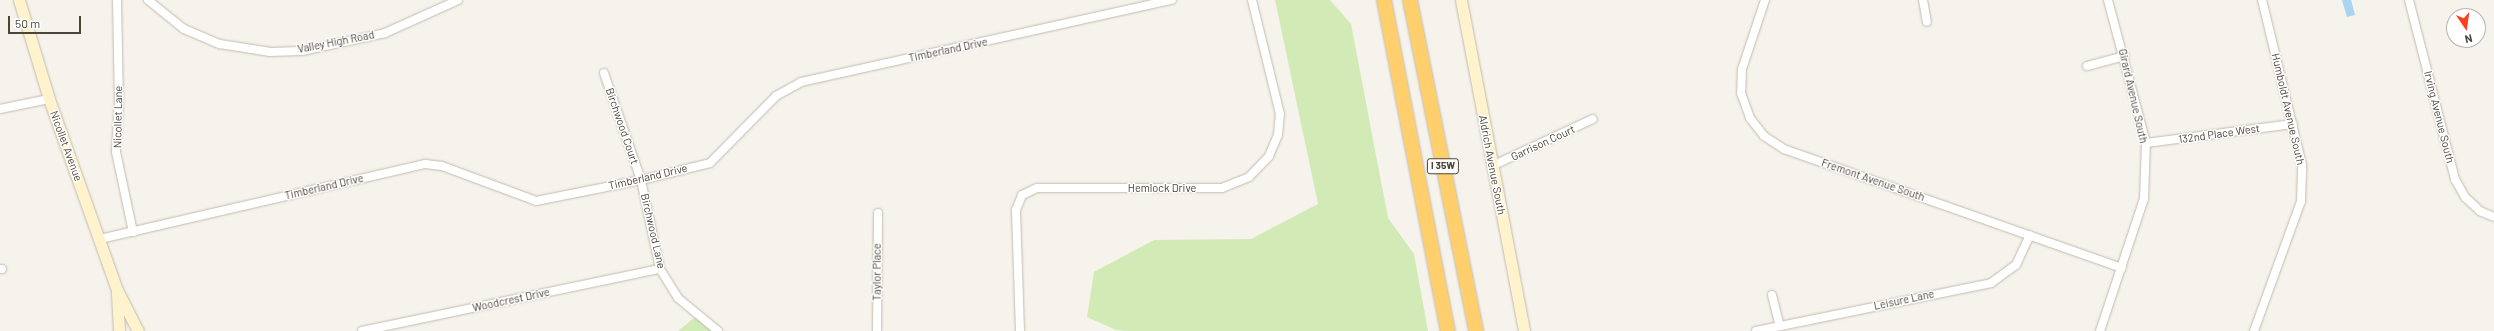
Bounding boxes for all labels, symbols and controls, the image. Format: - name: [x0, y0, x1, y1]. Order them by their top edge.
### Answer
- scale bar: [10, 8, 83, 34]
- north arrow: [2446, 8, 2486, 48]
- text: 50 m: [15, 16, 40, 30]
- street label: Valley High Road: [296, 28, 376, 56]
- text: N: [2464, 32, 2474, 46]
- street label: Timberland Drive: [907, 35, 989, 65]
- street label: Girard Avenue South: [2116, 47, 2150, 145]
- street label: Humboldt Avenue South: [2269, 52, 2307, 166]
- street label: Irving Avenue South: [2421, 70, 2457, 164]
- street label: Nicollet Lane: [111, 86, 125, 148]
- street label: Birchwood Court: [603, 86, 641, 166]
- street label: Nicollet Avenue: [47, 109, 85, 183]
- street label: Aldrich Avenue South: [1476, 114, 1508, 216]
- street label: Garrison Court: [1509, 122, 1577, 164]
- street label: 132nd Place West: [2177, 122, 2261, 146]
- street label: Fremont Avenue South: [1820, 156, 1926, 204]
- road number: I 35W: [1426, 158, 1460, 174]
- street label: Timberland Drive: [607, 162, 689, 192]
- street label: Timberland Drive: [283, 172, 365, 202]
- street label: Hemlock Drive: [1128, 181, 1196, 195]
- street label: Birchwood Lane: [638, 192, 668, 270]
- street label: Taylor Place: [870, 243, 884, 301]
- street label: Woodcrest Drive: [471, 285, 551, 315]
- street label: Leisure Lane: [1872, 287, 1936, 313]

